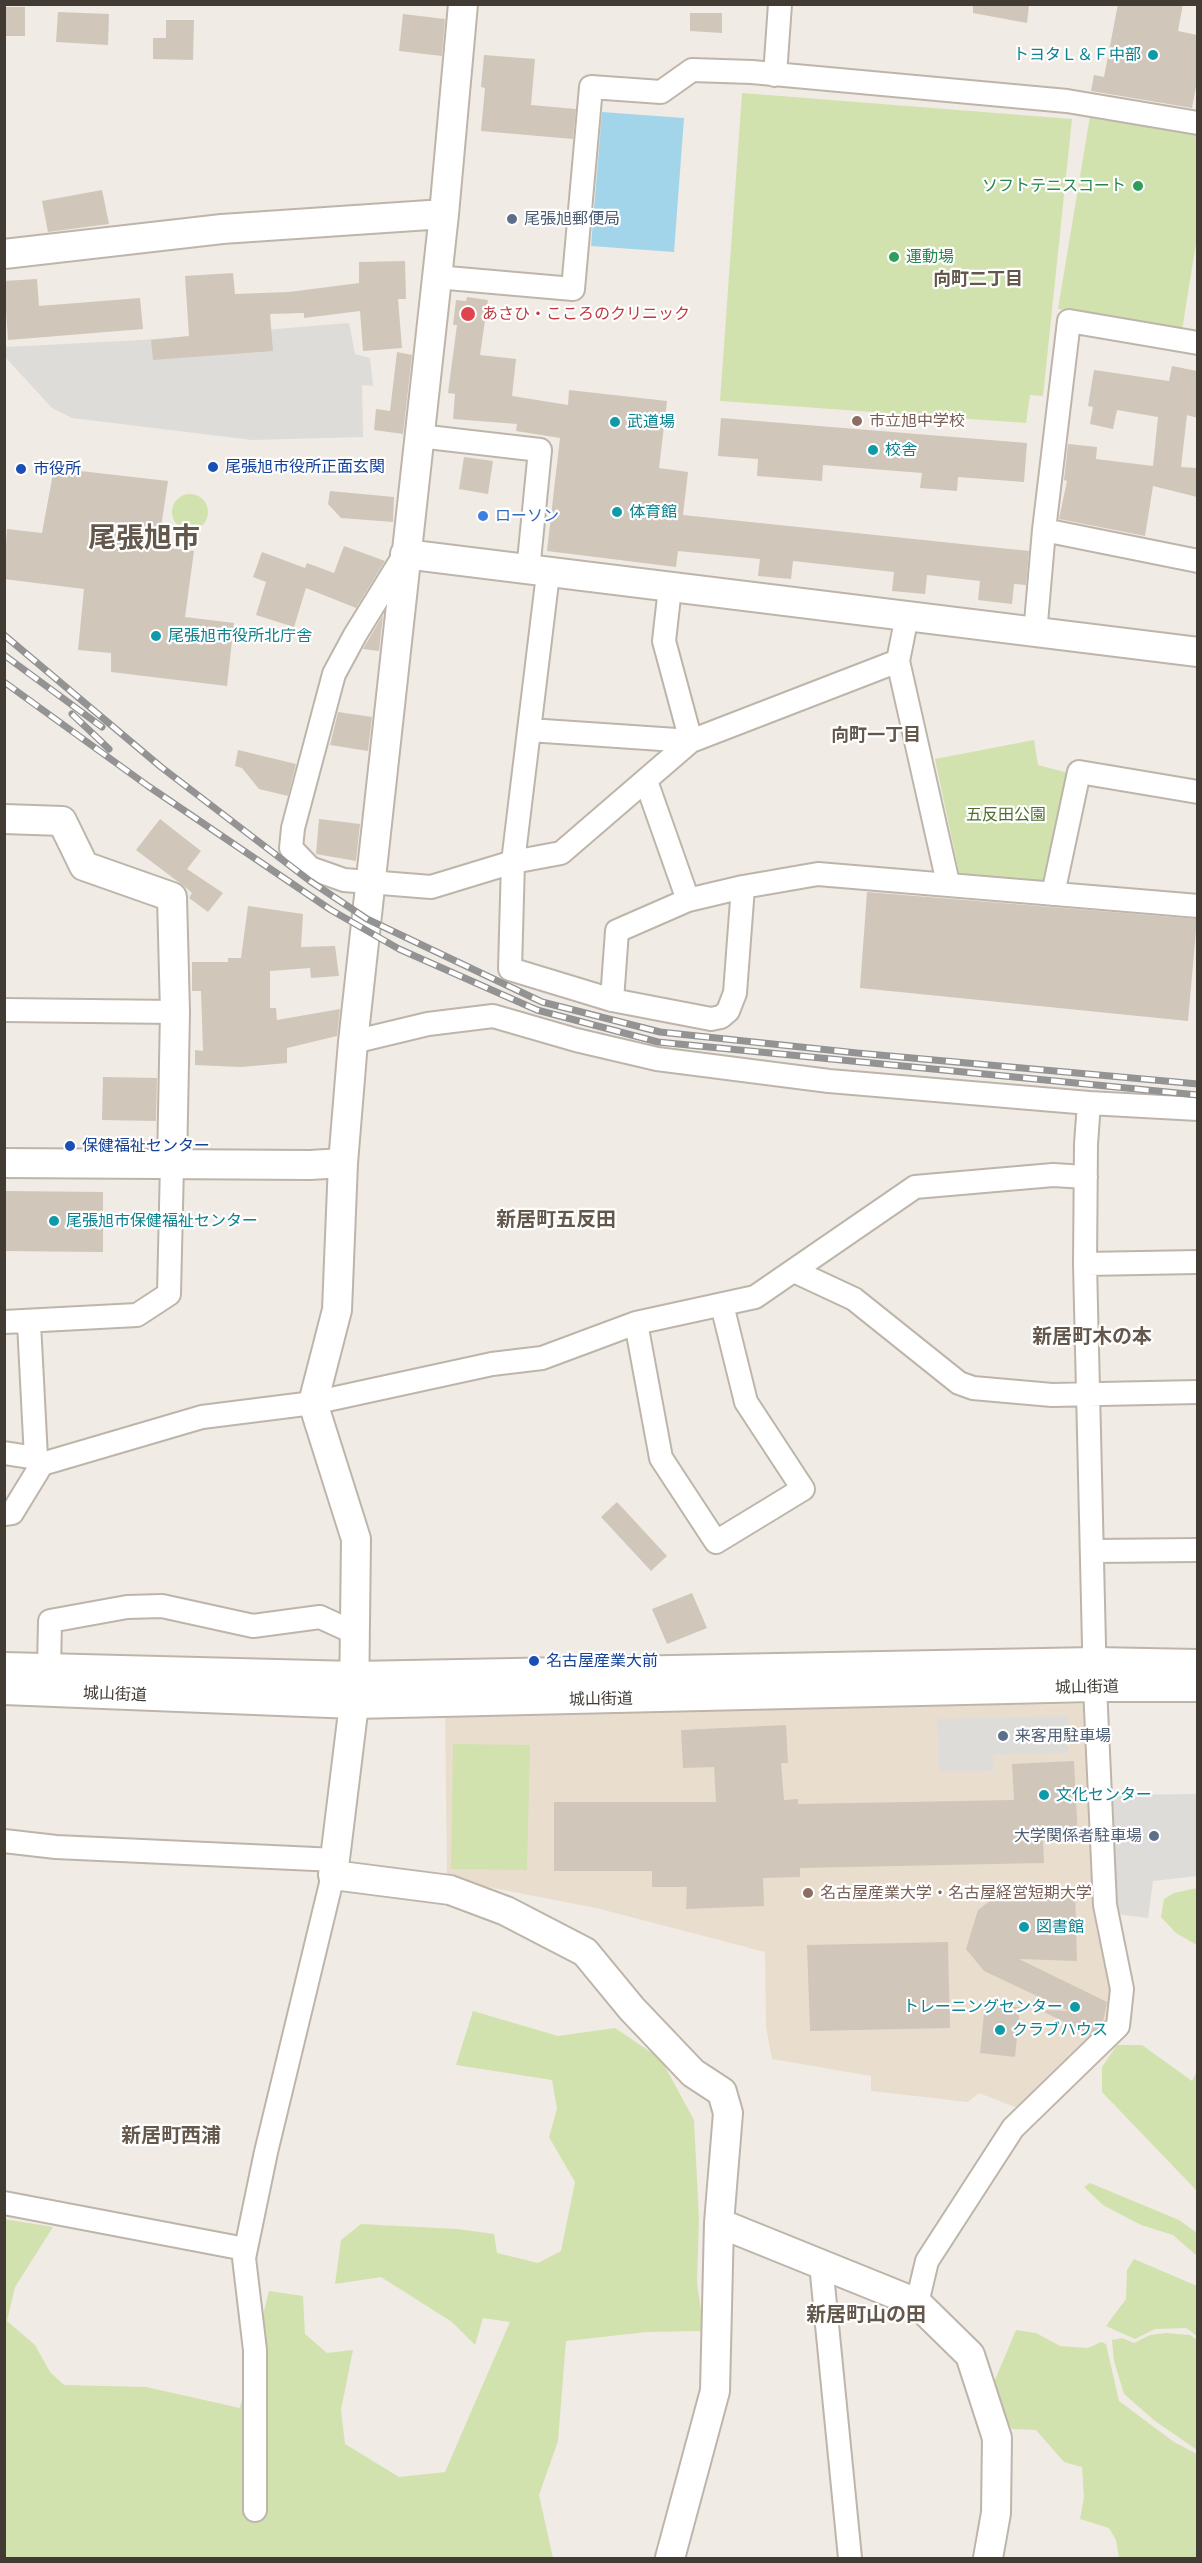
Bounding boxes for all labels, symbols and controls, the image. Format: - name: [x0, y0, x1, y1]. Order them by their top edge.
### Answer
- place label: トヨタＬ＆Ｆ中部: [1013, 45, 1141, 65]
- marker: トヨタＬ＆Ｆ中部: [1146, 48, 1160, 62]
- place label: ソフトテニスコート: [982, 176, 1126, 196]
- marker: ソフトテニスコート: [1131, 179, 1145, 193]
- place label: 尾張旭郵便局: [524, 209, 620, 229]
- marker: 尾張旭郵便局: [505, 212, 519, 226]
- place label: 運動場: [906, 247, 954, 267]
- marker: 運動場: [887, 250, 901, 264]
- district label: 向町二丁目: [933, 268, 1023, 290]
- place label: あさひ・こころのクリニック: [482, 304, 690, 324]
- marker: あさひ・こころのクリニック: [459, 305, 477, 323]
- place label: 市立旭中学校: [869, 411, 965, 431]
- place label: 武道場: [627, 412, 675, 432]
- marker: 市立旭中学校: [850, 414, 864, 428]
- marker: 武道場: [608, 415, 622, 429]
- place label: 校舎: [885, 440, 917, 460]
- marker: 校舎: [866, 443, 880, 457]
- place label: 尾張旭市役所正面玄関: [225, 457, 385, 477]
- place label: 市役所: [33, 459, 81, 479]
- marker: 尾張旭市役所正面玄関: [206, 460, 220, 474]
- marker: 市役所: [14, 462, 28, 476]
- place label: 体育館: [629, 502, 677, 522]
- marker: 体育館: [610, 505, 624, 519]
- place label: ローソン: [495, 506, 559, 526]
- marker: ローソン: [476, 509, 490, 523]
- district label: 尾張旭市: [88, 521, 200, 555]
- place label: 尾張旭市役所北庁舎: [168, 626, 312, 646]
- marker: 尾張旭市役所北庁舎: [149, 629, 163, 643]
- district label: 向町一丁目: [831, 724, 921, 746]
- park label: 五反田公園: [966, 805, 1046, 825]
- place label: 保健福祉センター: [82, 1136, 210, 1156]
- marker: 保健福祉センター: [63, 1139, 77, 1153]
- district label: 新居町五反田: [496, 1208, 616, 1232]
- place label: 尾張旭市保健福祉センター: [66, 1211, 258, 1231]
- marker: 尾張旭市保健福祉センター: [47, 1214, 61, 1228]
- district label: 新居町木の本: [1032, 1325, 1152, 1349]
- place label: 名古屋産業大前: [546, 1651, 658, 1671]
- marker: 名古屋産業大前: [527, 1654, 541, 1668]
- street label: 城山街道: [1055, 1677, 1119, 1697]
- street label: 城山街道: [83, 1683, 147, 1705]
- street label: 城山街道: [569, 1689, 633, 1709]
- place label: 来客用駐車場: [1015, 1726, 1111, 1746]
- marker: 来客用駐車場: [996, 1729, 1010, 1743]
- place label: 文化センター: [1056, 1785, 1152, 1805]
- marker: 文化センター: [1037, 1788, 1051, 1802]
- place label: 大学関係者駐車場: [1014, 1826, 1142, 1846]
- marker: 大学関係者駐車場: [1147, 1829, 1161, 1843]
- place label: 名古屋産業大学・名古屋経営短期大学: [820, 1883, 1092, 1903]
- marker: 名古屋産業大学・名古屋経営短期大学: [801, 1886, 815, 1900]
- place label: 図書館: [1036, 1917, 1084, 1937]
- marker: 図書館: [1017, 1920, 1031, 1934]
- place label: トレーニングセンター: [903, 1997, 1063, 2017]
- marker: トレーニングセンター: [1068, 2000, 1082, 2014]
- place label: クラブハウス: [1012, 2020, 1108, 2040]
- marker: クラブハウス: [993, 2023, 1007, 2037]
- district label: 新居町西浦: [121, 2124, 221, 2148]
- district label: 新居町山の田: [806, 2303, 926, 2327]

